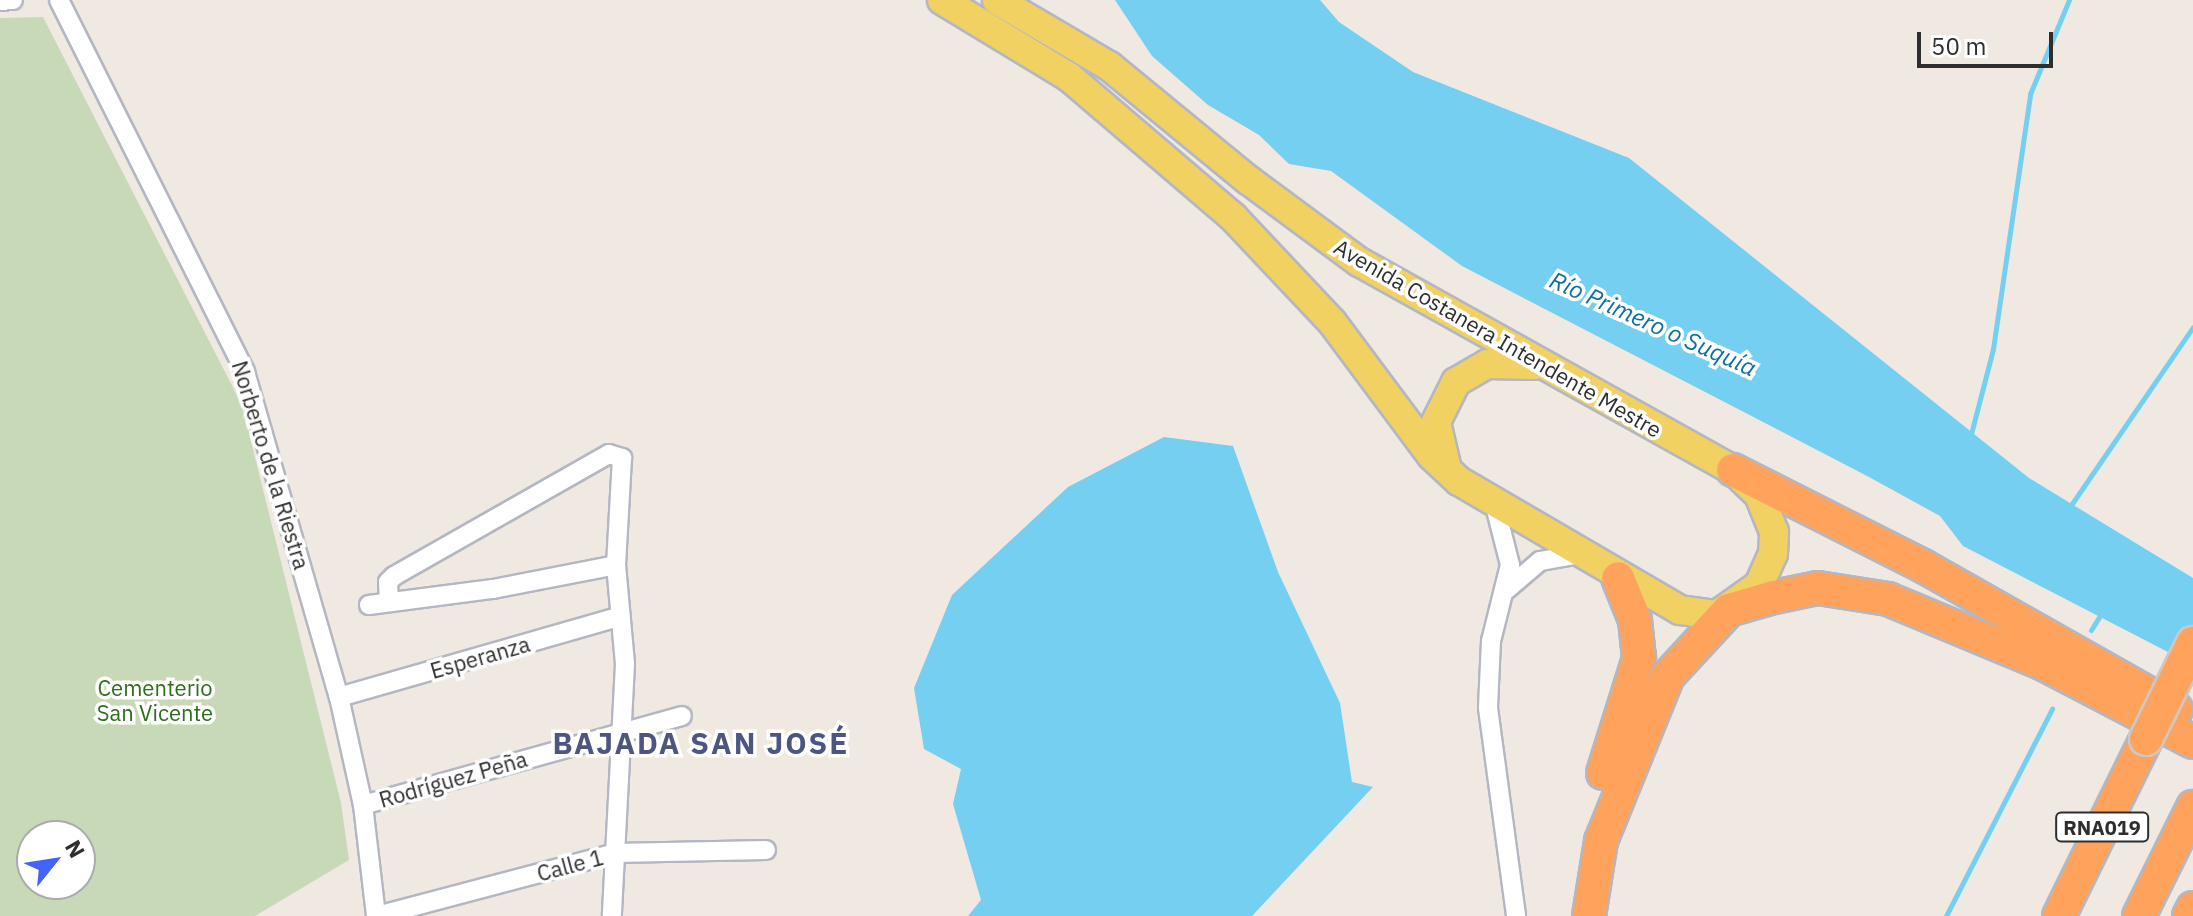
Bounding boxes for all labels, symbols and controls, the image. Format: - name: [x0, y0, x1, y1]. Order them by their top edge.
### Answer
- scale bar: [1921, 16, 2057, 66]
- text: 50 m: [1931, 30, 1986, 62]
- street label: Avenida Costanera Intendente Mestre: [1330, 233, 1666, 443]
- water label: Río Primero o Suquía: [1545, 265, 1761, 383]
- street label: Norberto de la Riestra: [227, 358, 315, 572]
- street label: Esperanza: [427, 630, 533, 684]
- park label: Cementerio San Vicente: [97, 674, 213, 726]
- district label: BAJADA SAN JOSÉ: [553, 725, 849, 761]
- street label: Rodríguez Peña: [376, 745, 530, 813]
- road number: RNA019: [2054, 811, 2150, 843]
- north arrow: [16, 820, 96, 900]
- text: N: [59, 835, 92, 863]
- street label: Calle 1: [534, 843, 606, 887]

